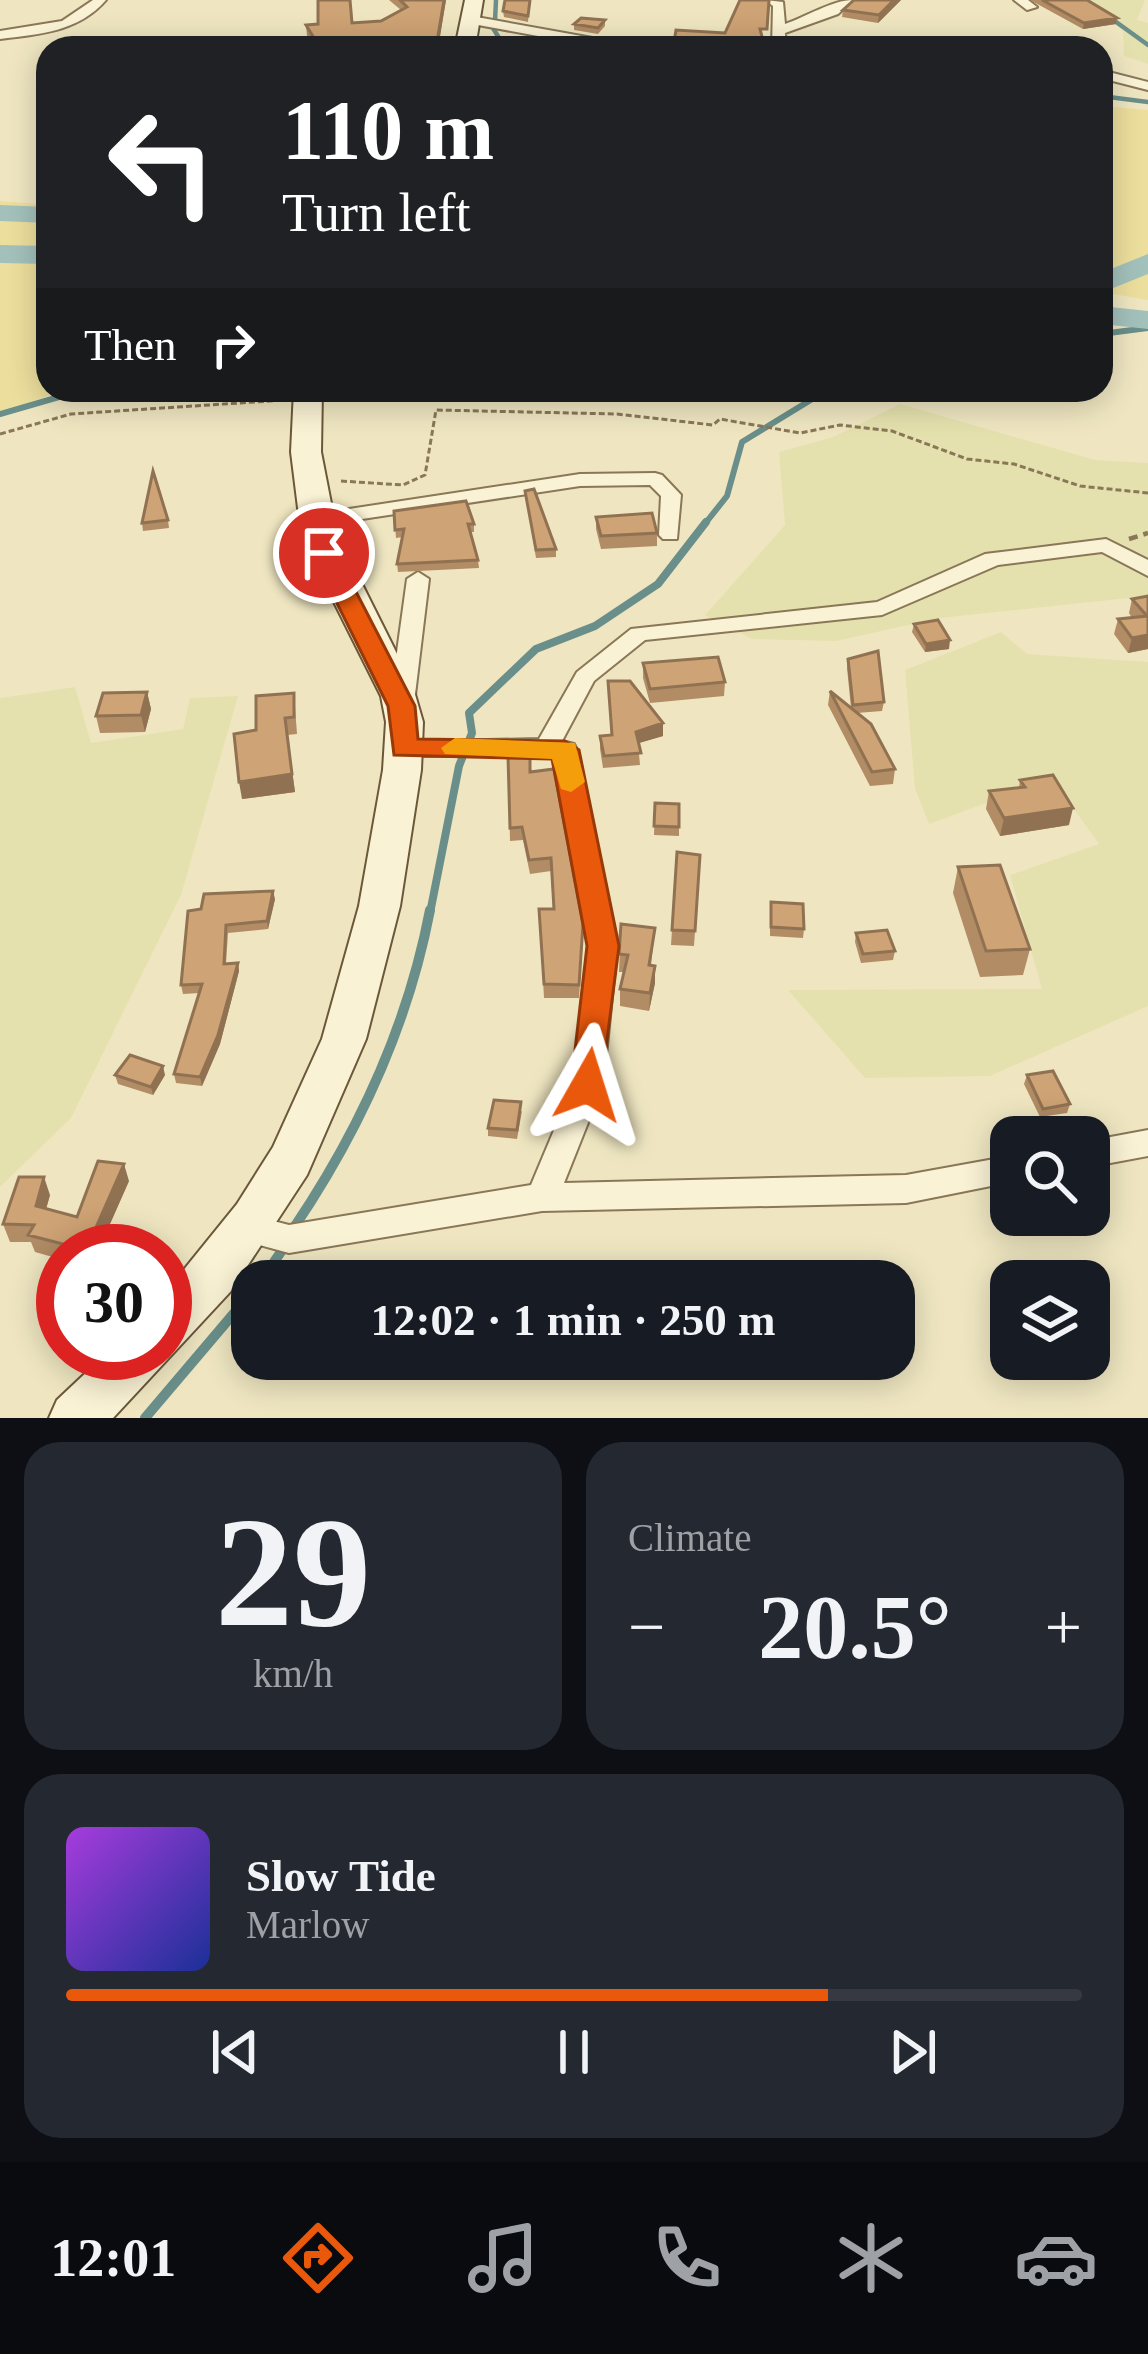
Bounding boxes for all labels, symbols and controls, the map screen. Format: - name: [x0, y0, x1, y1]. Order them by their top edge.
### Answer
- icon: left: [84, 84, 240, 240]
- text: 110 m: [282, 84, 494, 177]
- text: Turn left: [282, 183, 471, 243]
- icon: right: [200, 312, 266, 378]
- text: Then: [84, 320, 176, 370]
- pin: [273, 502, 375, 604]
- icon: arrive: [291, 520, 357, 586]
- position arrow: [525, 1022, 651, 1148]
- map controls: [990, 1116, 1110, 1380]
- button: search: [990, 1116, 1110, 1236]
- speed limit sign: 30: [36, 1224, 192, 1380]
- button: layers: [990, 1260, 1110, 1380]
- text: 12:02 · 1 min · 250 m: [371, 1295, 776, 1345]
- text: 29: [215, 1486, 371, 1659]
- text: Climate: [628, 1516, 751, 1559]
- text: 20.5°: [758, 1578, 952, 1677]
- text: −: [628, 1590, 665, 1663]
- text: +: [1045, 1590, 1082, 1663]
- text: km/h: [253, 1652, 333, 1695]
- text: Slow Tide: [246, 1851, 436, 1901]
- text: Marlow: [246, 1903, 369, 1946]
- icon: previous: [202, 2019, 268, 2085]
- icon: pause: [541, 2019, 607, 2085]
- icon: next: [880, 2019, 946, 2085]
- icon: directions: [276, 2216, 360, 2300]
- icon: music: [461, 2216, 545, 2300]
- icon: phone: [645, 2216, 729, 2300]
- icon: climate: [829, 2216, 913, 2300]
- icon: car: [1014, 2216, 1098, 2300]
- text: 12:01: [50, 2228, 176, 2288]

